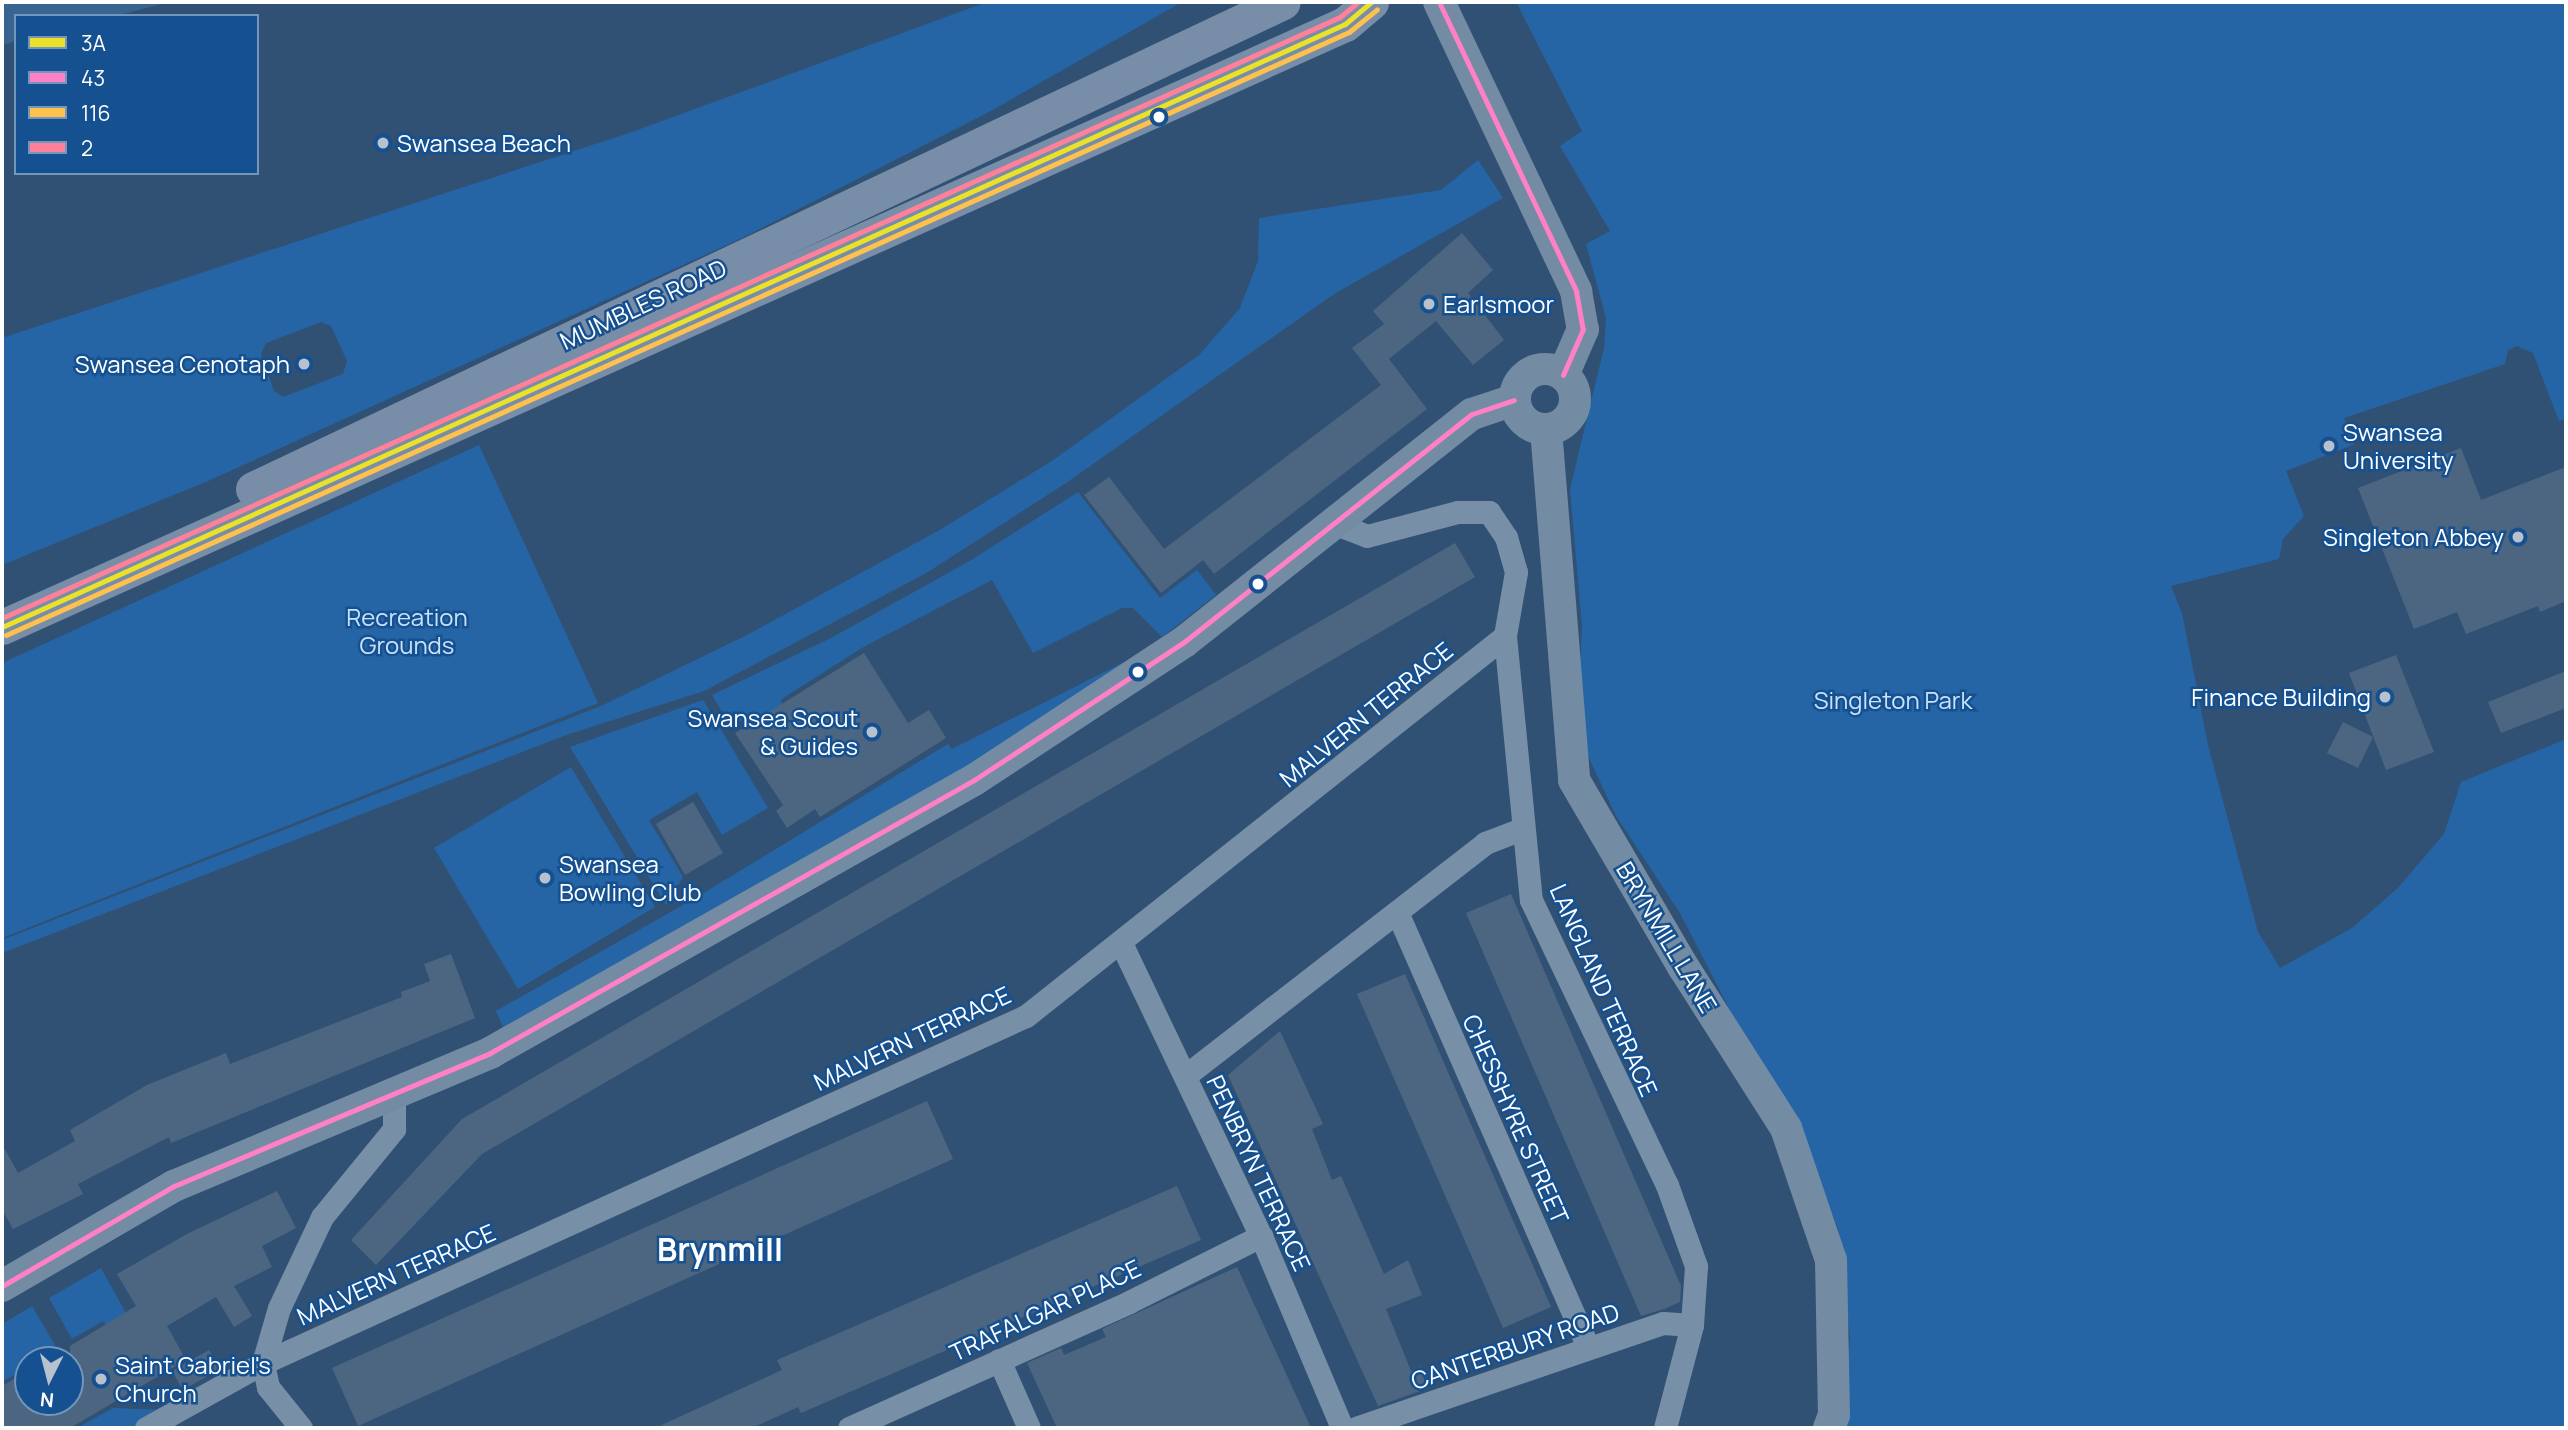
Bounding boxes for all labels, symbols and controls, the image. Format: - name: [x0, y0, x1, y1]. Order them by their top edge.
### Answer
- legend: [14, 14, 259, 175]
- text: 3A: [81, 29, 106, 57]
- text: 43: [81, 64, 105, 92]
- text: 116: [81, 99, 110, 127]
- unlabelled marker: [1152, 110, 1166, 124]
- place label: Swansea Beach: [397, 129, 571, 157]
- text: 2: [81, 134, 93, 162]
- marker: Swansea Beach: [375, 135, 391, 151]
- street label: MUMBLES ROAD: [555, 253, 731, 355]
- place label: Earlsmoor: [1443, 290, 1554, 318]
- marker: Earlsmoor: [1421, 296, 1437, 312]
- place label: Swansea Cenotaph: [75, 350, 290, 378]
- marker: Swansea Cenotaph: [296, 356, 312, 372]
- place label: Swansea University: [2343, 418, 2454, 474]
- marker: Swansea University: [2321, 438, 2337, 454]
- place label: Singleton Abbey: [2323, 523, 2504, 551]
- marker: Singleton Abbey: [2510, 529, 2526, 545]
- unlabelled marker: [1251, 577, 1265, 591]
- park label: Recreation Grounds: [346, 603, 468, 659]
- street label: MALVERN TERRACE: [1274, 635, 1458, 793]
- unlabelled marker: [1131, 665, 1145, 679]
- place label: Finance Building: [2191, 683, 2371, 711]
- park label: Singleton Park: [1814, 686, 1972, 714]
- marker: Finance Building: [2377, 689, 2393, 705]
- place label: Swansea Scout & Guides: [688, 704, 858, 760]
- marker: Swansea Scout & Guides: [864, 724, 880, 740]
- place label: Swansea Bowling Club: [559, 850, 702, 906]
- street label: BRYNMILL LANE: [1610, 856, 1724, 1018]
- marker: Swansea Bowling Club: [537, 870, 553, 886]
- street label: LANGLAND TERRACE: [1544, 879, 1664, 1101]
- street label: MALVERN TERRACE: [809, 980, 1015, 1096]
- street label: CHESSHYRE STREET: [1457, 1010, 1575, 1228]
- street label: PENBRYN TERRACE: [1201, 1071, 1317, 1275]
- street label: MALVERN TERRACE: [292, 1217, 500, 1331]
- district label: Brynmill: [657, 1230, 783, 1268]
- street label: TRAFALGAR PLACE: [945, 1253, 1145, 1367]
- street label: CANTERBURY ROAD: [1407, 1297, 1623, 1395]
- north arrow: [14, 1346, 84, 1416]
- place label: Saint Gabriel's Church: [115, 1351, 271, 1407]
- marker: Saint Gabriel's Church: [93, 1371, 109, 1387]
- text: N: [39, 1386, 55, 1414]

